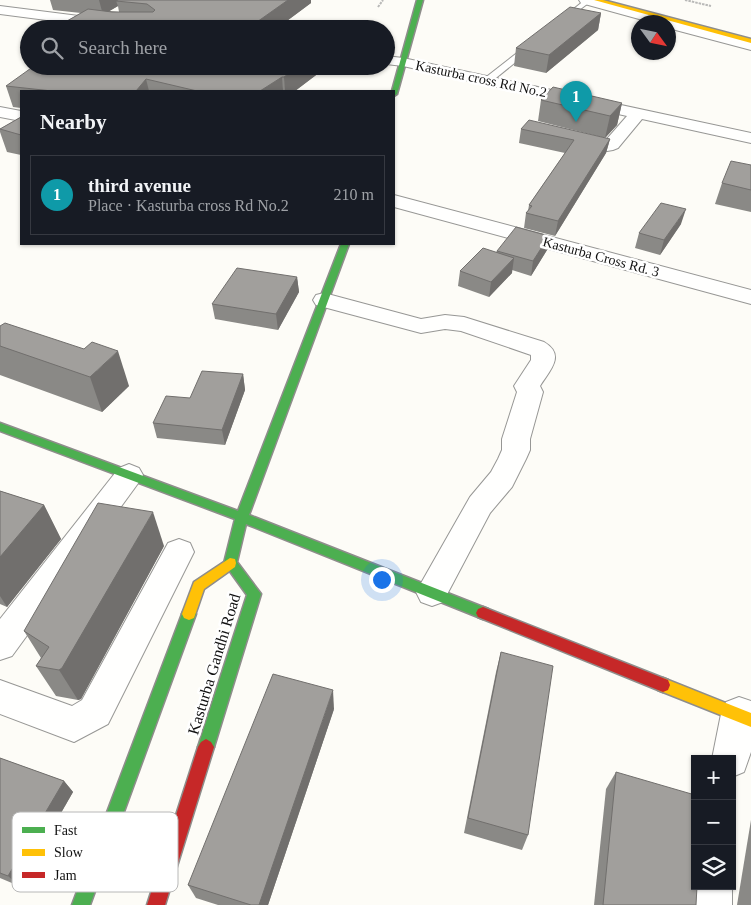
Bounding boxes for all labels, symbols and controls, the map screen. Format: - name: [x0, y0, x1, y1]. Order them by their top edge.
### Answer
- north arrow: [631, 15, 676, 60]
- search box: [20, 20, 395, 75]
- icon: search: [38, 34, 66, 62]
- text: Search here: [78, 37, 167, 58]
- street label: Kasturba cross Rd No.2: [414, 58, 548, 100]
- pin: 1: [560, 81, 592, 122]
- text: Nearby: [40, 110, 107, 134]
- text: third avenue: [88, 175, 191, 196]
- text: 1: [53, 186, 61, 203]
- text: 210 m: [334, 186, 374, 203]
- text: Place · Kasturba cross Rd No.2: [88, 197, 289, 214]
- street label: Kasturba Cross Rd. 3: [541, 234, 661, 280]
- your location: [369, 567, 395, 593]
- street label: Kasturba Gandhi Road: [184, 591, 244, 737]
- map controls: [691, 755, 736, 890]
- button: +: [691, 755, 736, 800]
- button: −: [691, 800, 736, 845]
- legend: [12, 812, 178, 892]
- text: Fast: [54, 823, 77, 838]
- text: Slow: [54, 845, 84, 860]
- button: layers: [691, 845, 736, 890]
- text: Jam: [54, 868, 77, 883]

